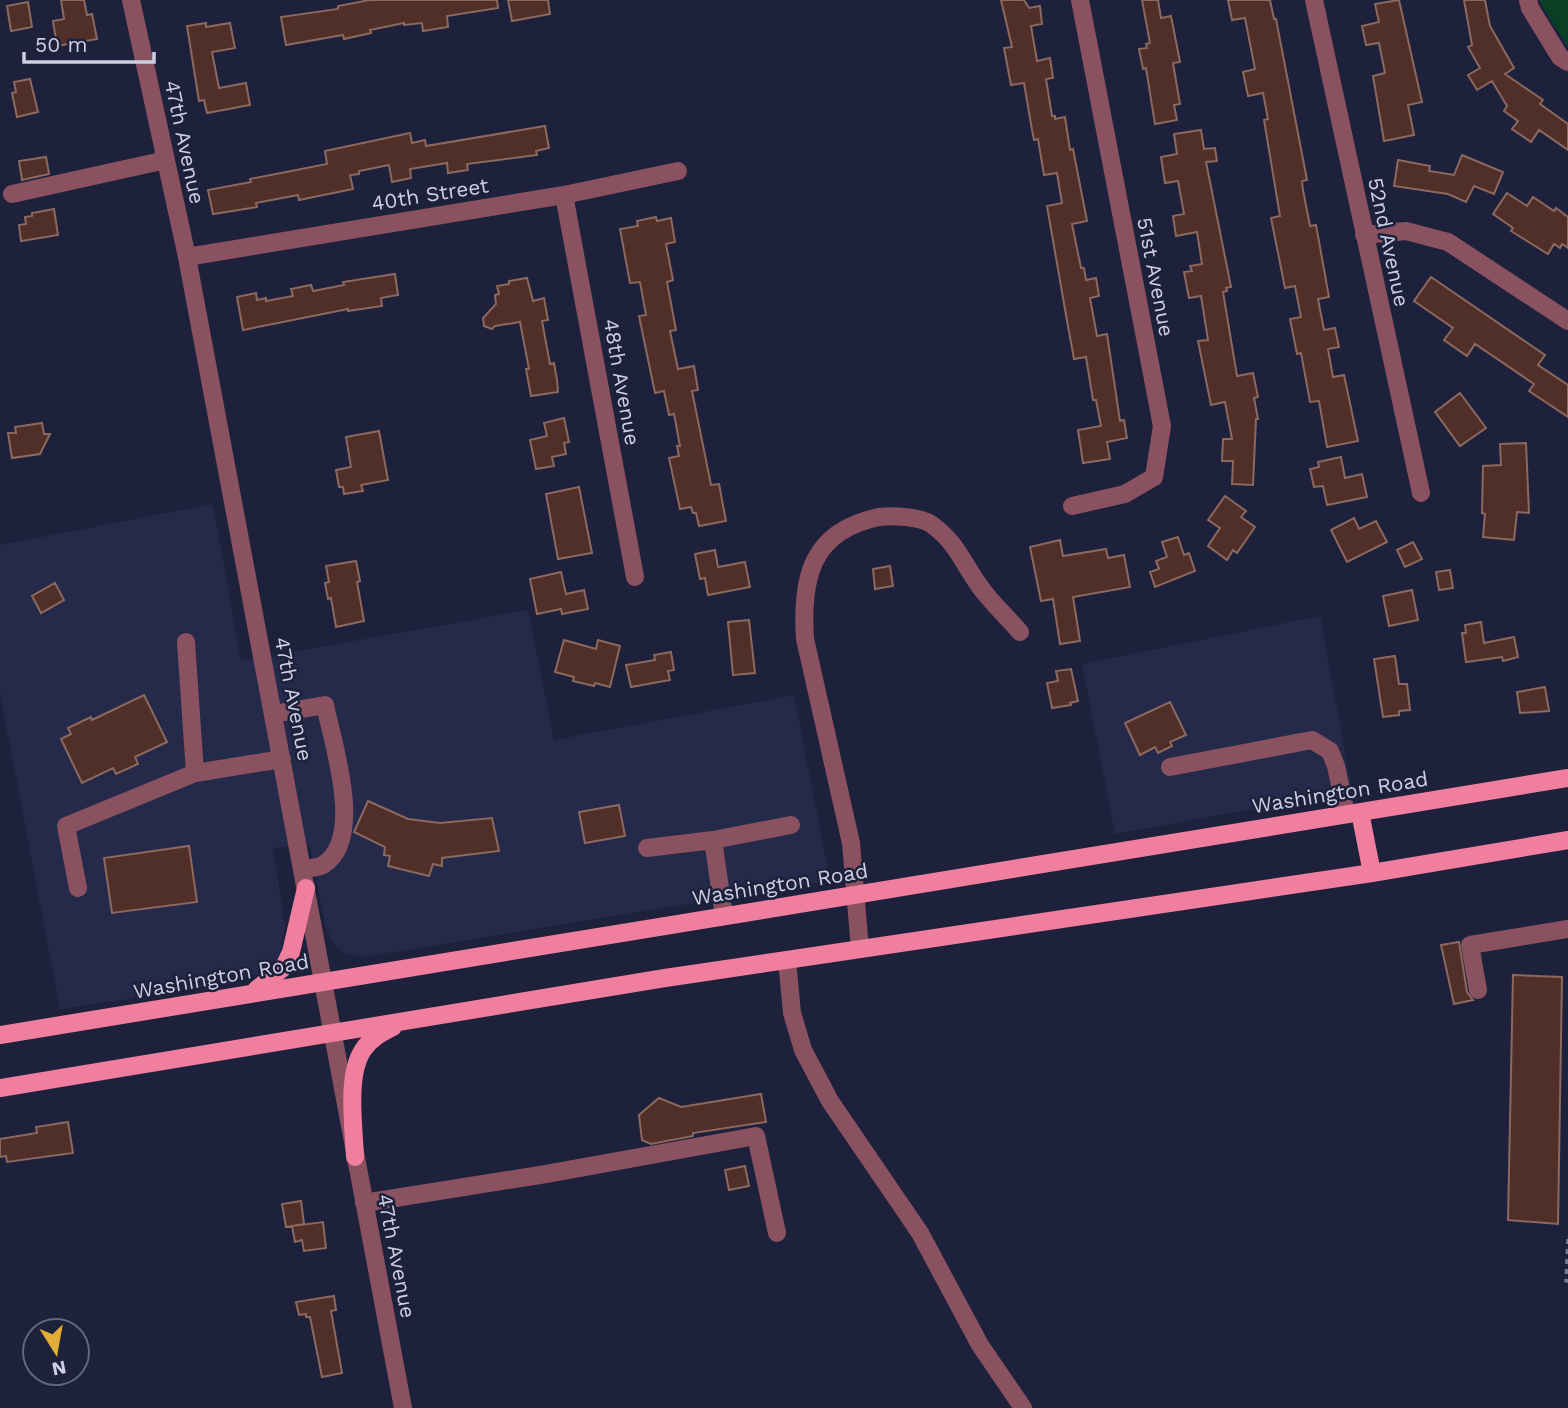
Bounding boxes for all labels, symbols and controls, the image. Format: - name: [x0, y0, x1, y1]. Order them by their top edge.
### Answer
- scale bar: [24, 21, 154, 65]
- text: 50 m: [35, 32, 87, 57]
- street label: 47th Avenue: [160, 78, 210, 206]
- street label: 40th Street: [370, 172, 490, 216]
- street label: 52nd Avenue: [1363, 175, 1415, 309]
- street label: 51st Avenue: [1132, 215, 1180, 339]
- street label: 48th Avenue: [599, 317, 645, 447]
- street label: 47th Avenue: [270, 635, 318, 763]
- street label: Washington Road: [1250, 766, 1430, 818]
- street label: Washington Road: [690, 858, 870, 910]
- street label: Washington Road: [131, 948, 311, 1004]
- street label: 47th Avenue: [373, 1192, 421, 1320]
- north arrow: [21, 1317, 91, 1387]
- text: N: [50, 1356, 68, 1381]

